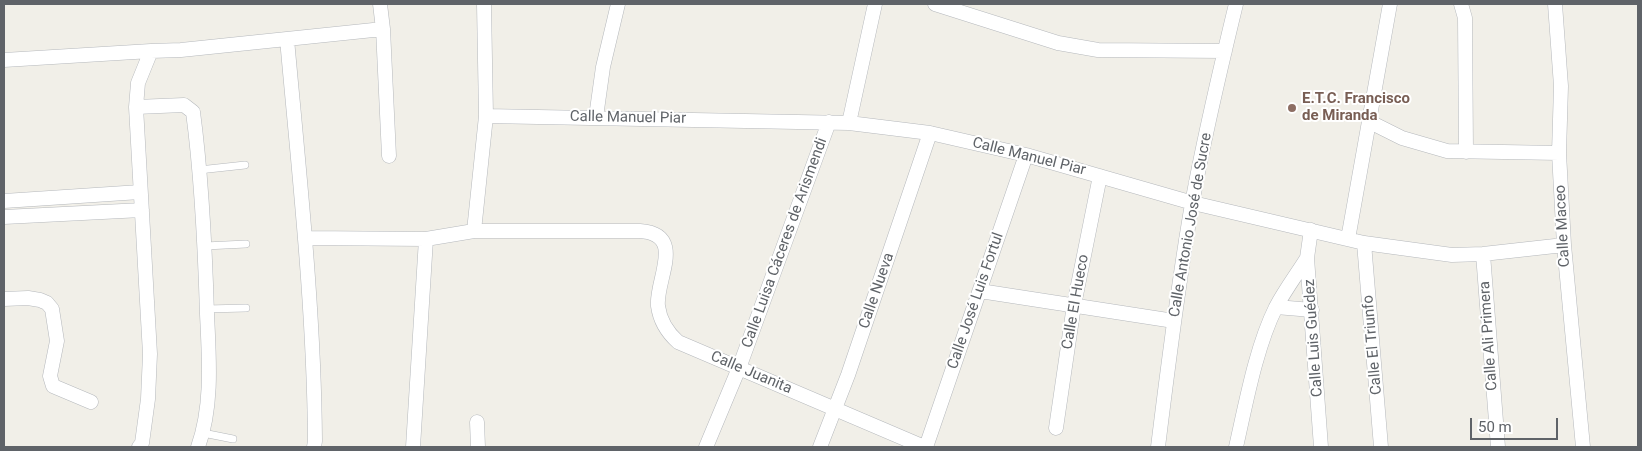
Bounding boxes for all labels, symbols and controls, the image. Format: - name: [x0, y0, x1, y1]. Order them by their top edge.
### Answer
- place label: E.T.C. Francisco de Miranda: [1302, 90, 1410, 125]
- marker: E.T.C. Francisco de Miranda: [1286, 102, 1298, 114]
- street label: Calle Manuel Piar: [570, 108, 686, 128]
- street label: Calle Antonio José de Sucre: [1166, 131, 1216, 319]
- street label: Calle Manuel Piar: [970, 134, 1088, 180]
- street label: Calle Luisa Cáceres de Arismendi: [739, 136, 831, 350]
- street label: Calle Maceo: [1552, 184, 1574, 268]
- street label: Calle José Luis Fortul: [944, 230, 1008, 372]
- street label: Calle Nueva: [856, 251, 898, 331]
- street label: Calle El Hueco: [1059, 253, 1093, 351]
- street label: Calle Luis Guédez: [1301, 278, 1327, 398]
- street label: Calle Ali Primera: [1476, 281, 1502, 391]
- street label: Calle El Triunfo: [1360, 294, 1386, 396]
- street label: Calle Juanita: [708, 348, 794, 398]
- scale bar: [1472, 408, 1560, 440]
- text: 50 m: [1478, 418, 1512, 436]

